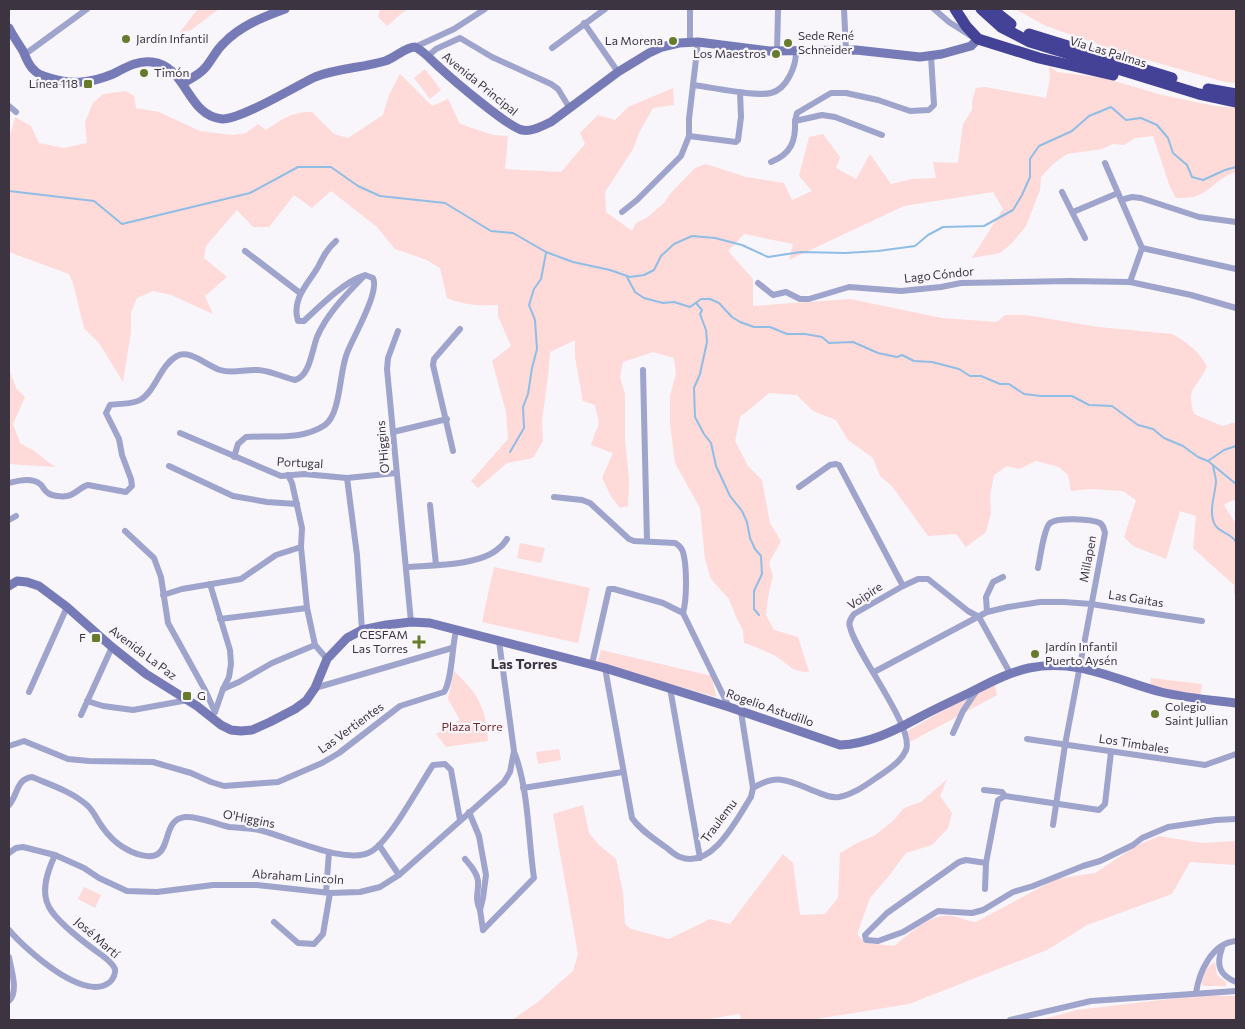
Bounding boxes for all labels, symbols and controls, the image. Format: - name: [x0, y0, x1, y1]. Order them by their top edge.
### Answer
- place label: Sede René Schneider: [798, 28, 854, 56]
- place label: Jardín Infantil: [136, 31, 209, 46]
- marker: Jardín Infantil: [120, 33, 132, 45]
- place label: La Morena: [605, 33, 663, 47]
- street label: Vía Las Palmas: [1068, 33, 1148, 69]
- marker: La Morena: [667, 35, 679, 47]
- marker: Sede René Schneider: [782, 37, 794, 49]
- place label: Los Maestros: [693, 46, 766, 60]
- street label: Avenida Principal: [440, 48, 521, 118]
- marker: Los Maestros: [770, 48, 782, 60]
- place label: Timón: [154, 65, 189, 79]
- marker: Timón: [138, 67, 150, 79]
- place label: Línea 118: [29, 76, 78, 90]
- marker: Línea 118: [82, 78, 94, 90]
- street label: Lago Cóndor: [903, 263, 975, 285]
- street label: O'Higgins: [373, 420, 391, 474]
- street label: Portugal: [276, 454, 324, 470]
- street label: Millapen: [1076, 534, 1098, 583]
- street label: Voipire: [844, 579, 885, 612]
- street label: Las Gaitas: [1108, 587, 1165, 609]
- street label: Avenida La Paz: [107, 622, 180, 682]
- place label: CESFAM Las Torres: [352, 627, 408, 655]
- place label: F: [79, 630, 86, 644]
- marker: F: [90, 632, 102, 644]
- marker: CESFAM Las Torres: [412, 635, 426, 649]
- place label: Jardín Infantil Puerto Aysén: [1045, 639, 1118, 667]
- marker: Jardín Infantil Puerto Aysén: [1029, 648, 1041, 660]
- district label: Las Torres: [491, 655, 558, 672]
- street label: Rogelio Astudillo: [725, 686, 816, 729]
- place label: G: [197, 688, 206, 702]
- marker: G: [181, 690, 193, 702]
- street label: Las Vertientes: [315, 699, 386, 756]
- place label: Colegio Saint Jullian: [1165, 699, 1228, 728]
- marker: Colegio Saint Jullian: [1149, 708, 1161, 720]
- park label: Plaza Torre: [441, 719, 503, 733]
- street label: Los Timbales: [1098, 731, 1170, 755]
- street label: Traulemu: [697, 796, 739, 845]
- street label: O'Higgins: [222, 806, 276, 830]
- street label: Abraham Lincoln: [252, 866, 345, 886]
- street label: José Martí: [72, 914, 124, 962]

